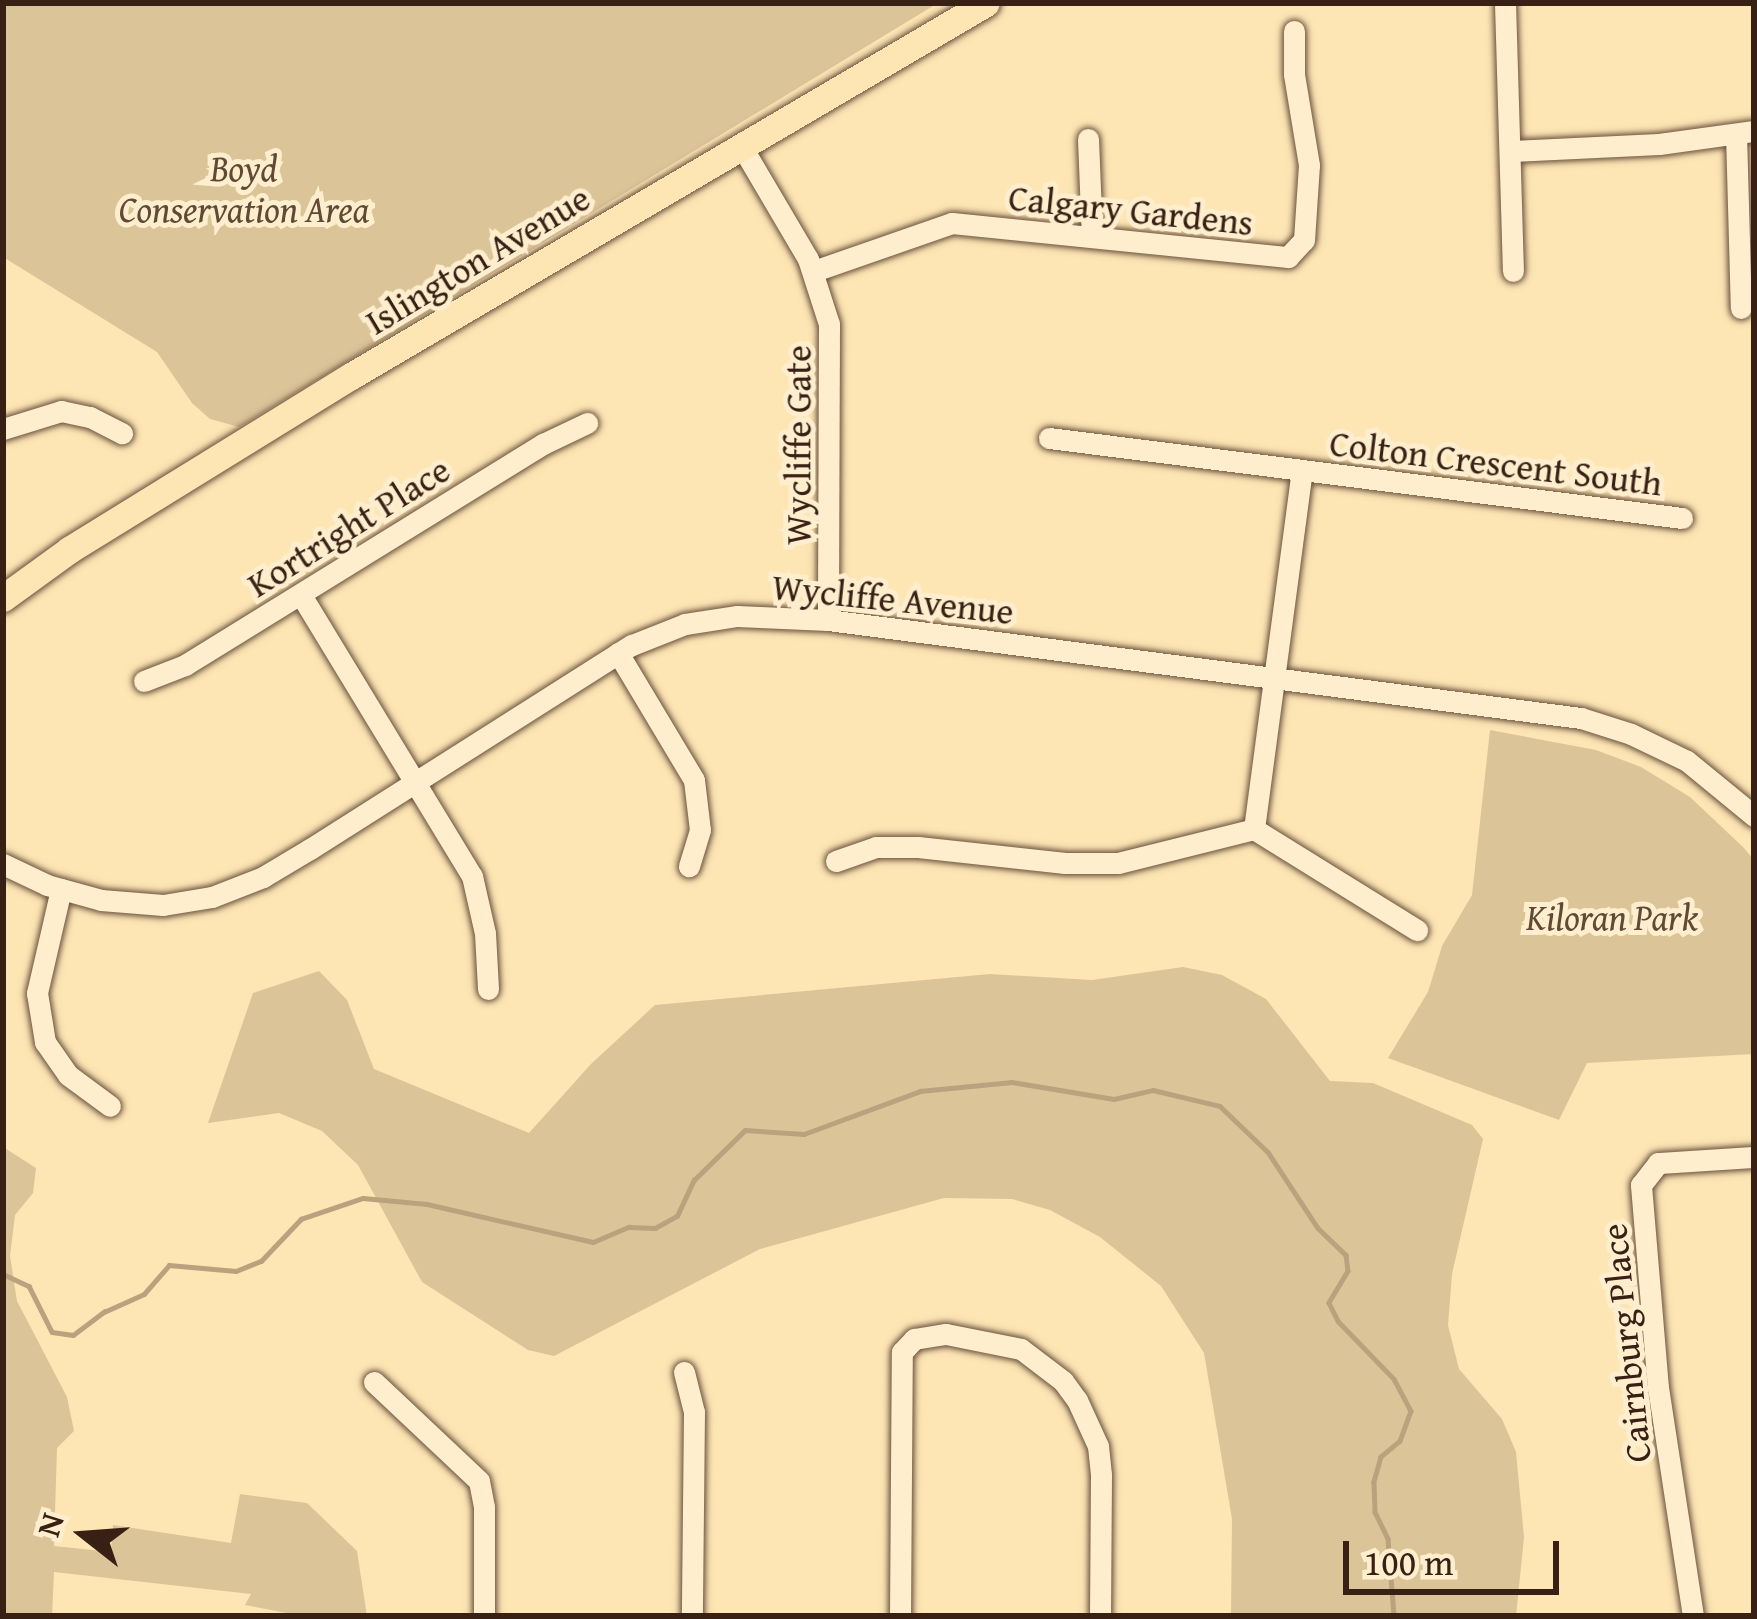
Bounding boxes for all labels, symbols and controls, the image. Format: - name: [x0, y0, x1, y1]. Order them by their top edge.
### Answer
- park label: Boyd Conservation Area: [119, 145, 369, 230]
- street label: Islington Avenue: [357, 175, 597, 343]
- street label: Calgary Gardens: [1007, 175, 1255, 243]
- street label: Wycliffe Gate: [775, 345, 819, 545]
- street label: Colton Crescent South: [1327, 420, 1665, 504]
- street label: Kortright Place: [239, 447, 457, 605]
- street label: Wycliffe Avenue: [770, 564, 1016, 632]
- park label: Kiloran Park: [1526, 895, 1698, 939]
- street label: Cairnburg Place: [1591, 1221, 1659, 1465]
- north arrow: [24, 1475, 144, 1595]
- text: N: [23, 1507, 76, 1542]
- scale bar: [1349, 1517, 1565, 1591]
- text: 100 m: [1364, 1535, 1453, 1588]

